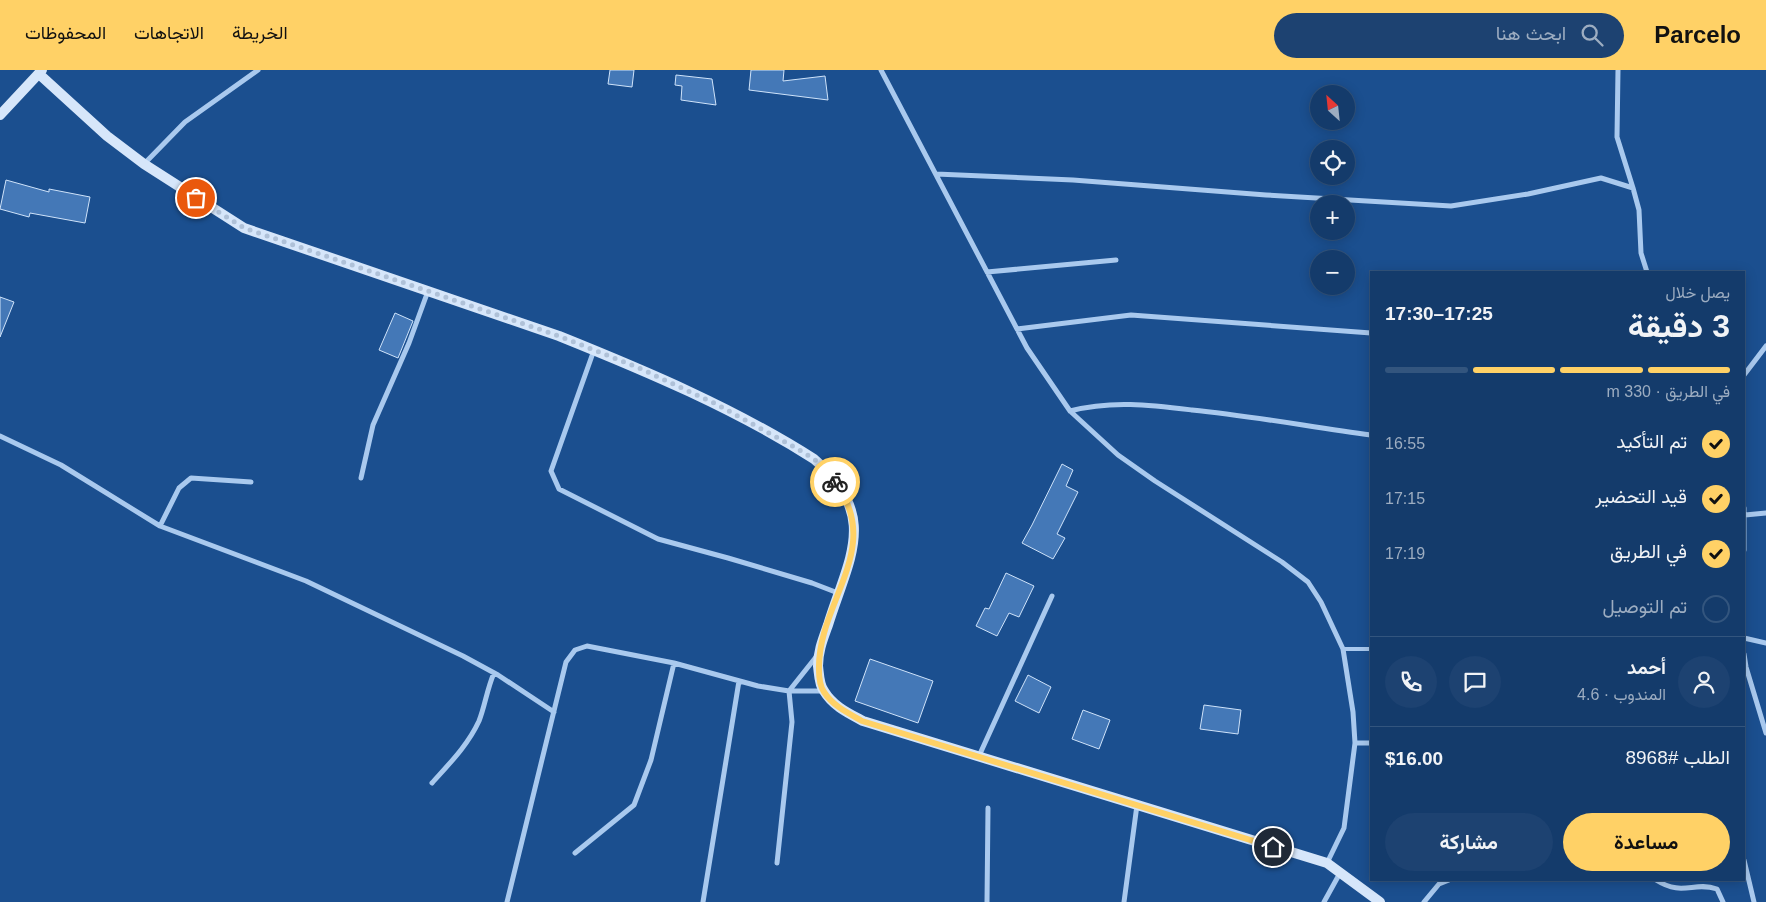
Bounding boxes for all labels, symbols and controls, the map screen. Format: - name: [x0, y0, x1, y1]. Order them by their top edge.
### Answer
- search box: [1274, 13, 1624, 58]
- icon: search: [1578, 21, 1606, 49]
- text: Parcelo: [1654, 21, 1741, 48]
- text: المحفوظات: [25, 23, 106, 43]
- text: الاتجاهات: [134, 23, 204, 43]
- text: الخريطة: [232, 23, 288, 43]
- text: ابحث هنا: [1496, 23, 1566, 44]
- north arrow: [1310, 85, 1355, 130]
- map controls: [1310, 85, 1355, 295]
- button: locate: [1310, 140, 1355, 185]
- pin: [175, 177, 217, 219]
- icon: bag: [182, 184, 210, 212]
- button: +: [1310, 195, 1355, 240]
- button: −: [1310, 250, 1355, 295]
- text: يصل خلال: [1666, 284, 1730, 301]
- text: 17:25–17:30: [1385, 303, 1493, 324]
- text: 3 دقيقة: [1628, 308, 1730, 344]
- text: في الطريق · 330 m: [1607, 383, 1730, 400]
- icon: check: [1702, 430, 1730, 458]
- text: تم التأكيد: [1616, 431, 1687, 452]
- text: 16:55: [1385, 435, 1425, 452]
- courier: [810, 457, 860, 507]
- icon: bike: [821, 468, 849, 496]
- icon: check: [1702, 485, 1730, 513]
- text: قيد التحضير: [1595, 486, 1687, 507]
- text: 17:15: [1385, 490, 1425, 507]
- icon: check: [1702, 540, 1730, 568]
- text: في الطريق: [1610, 541, 1687, 562]
- text: 17:19: [1385, 545, 1425, 562]
- text: تم التوصيل: [1603, 596, 1687, 617]
- button: phone: [1385, 656, 1437, 708]
- button: chat: [1449, 656, 1501, 708]
- button: person: [1678, 656, 1730, 708]
- text: أحمد: [1627, 657, 1666, 678]
- text: المندوب · 4.6: [1577, 686, 1666, 703]
- text: الطلب #8968: [1625, 747, 1730, 768]
- text: $16.00: [1385, 748, 1443, 769]
- button: مشاركة: [1385, 813, 1553, 871]
- button: مساعدة: [1563, 813, 1730, 871]
- pin: [1252, 826, 1294, 868]
- icon: home: [1259, 833, 1287, 861]

